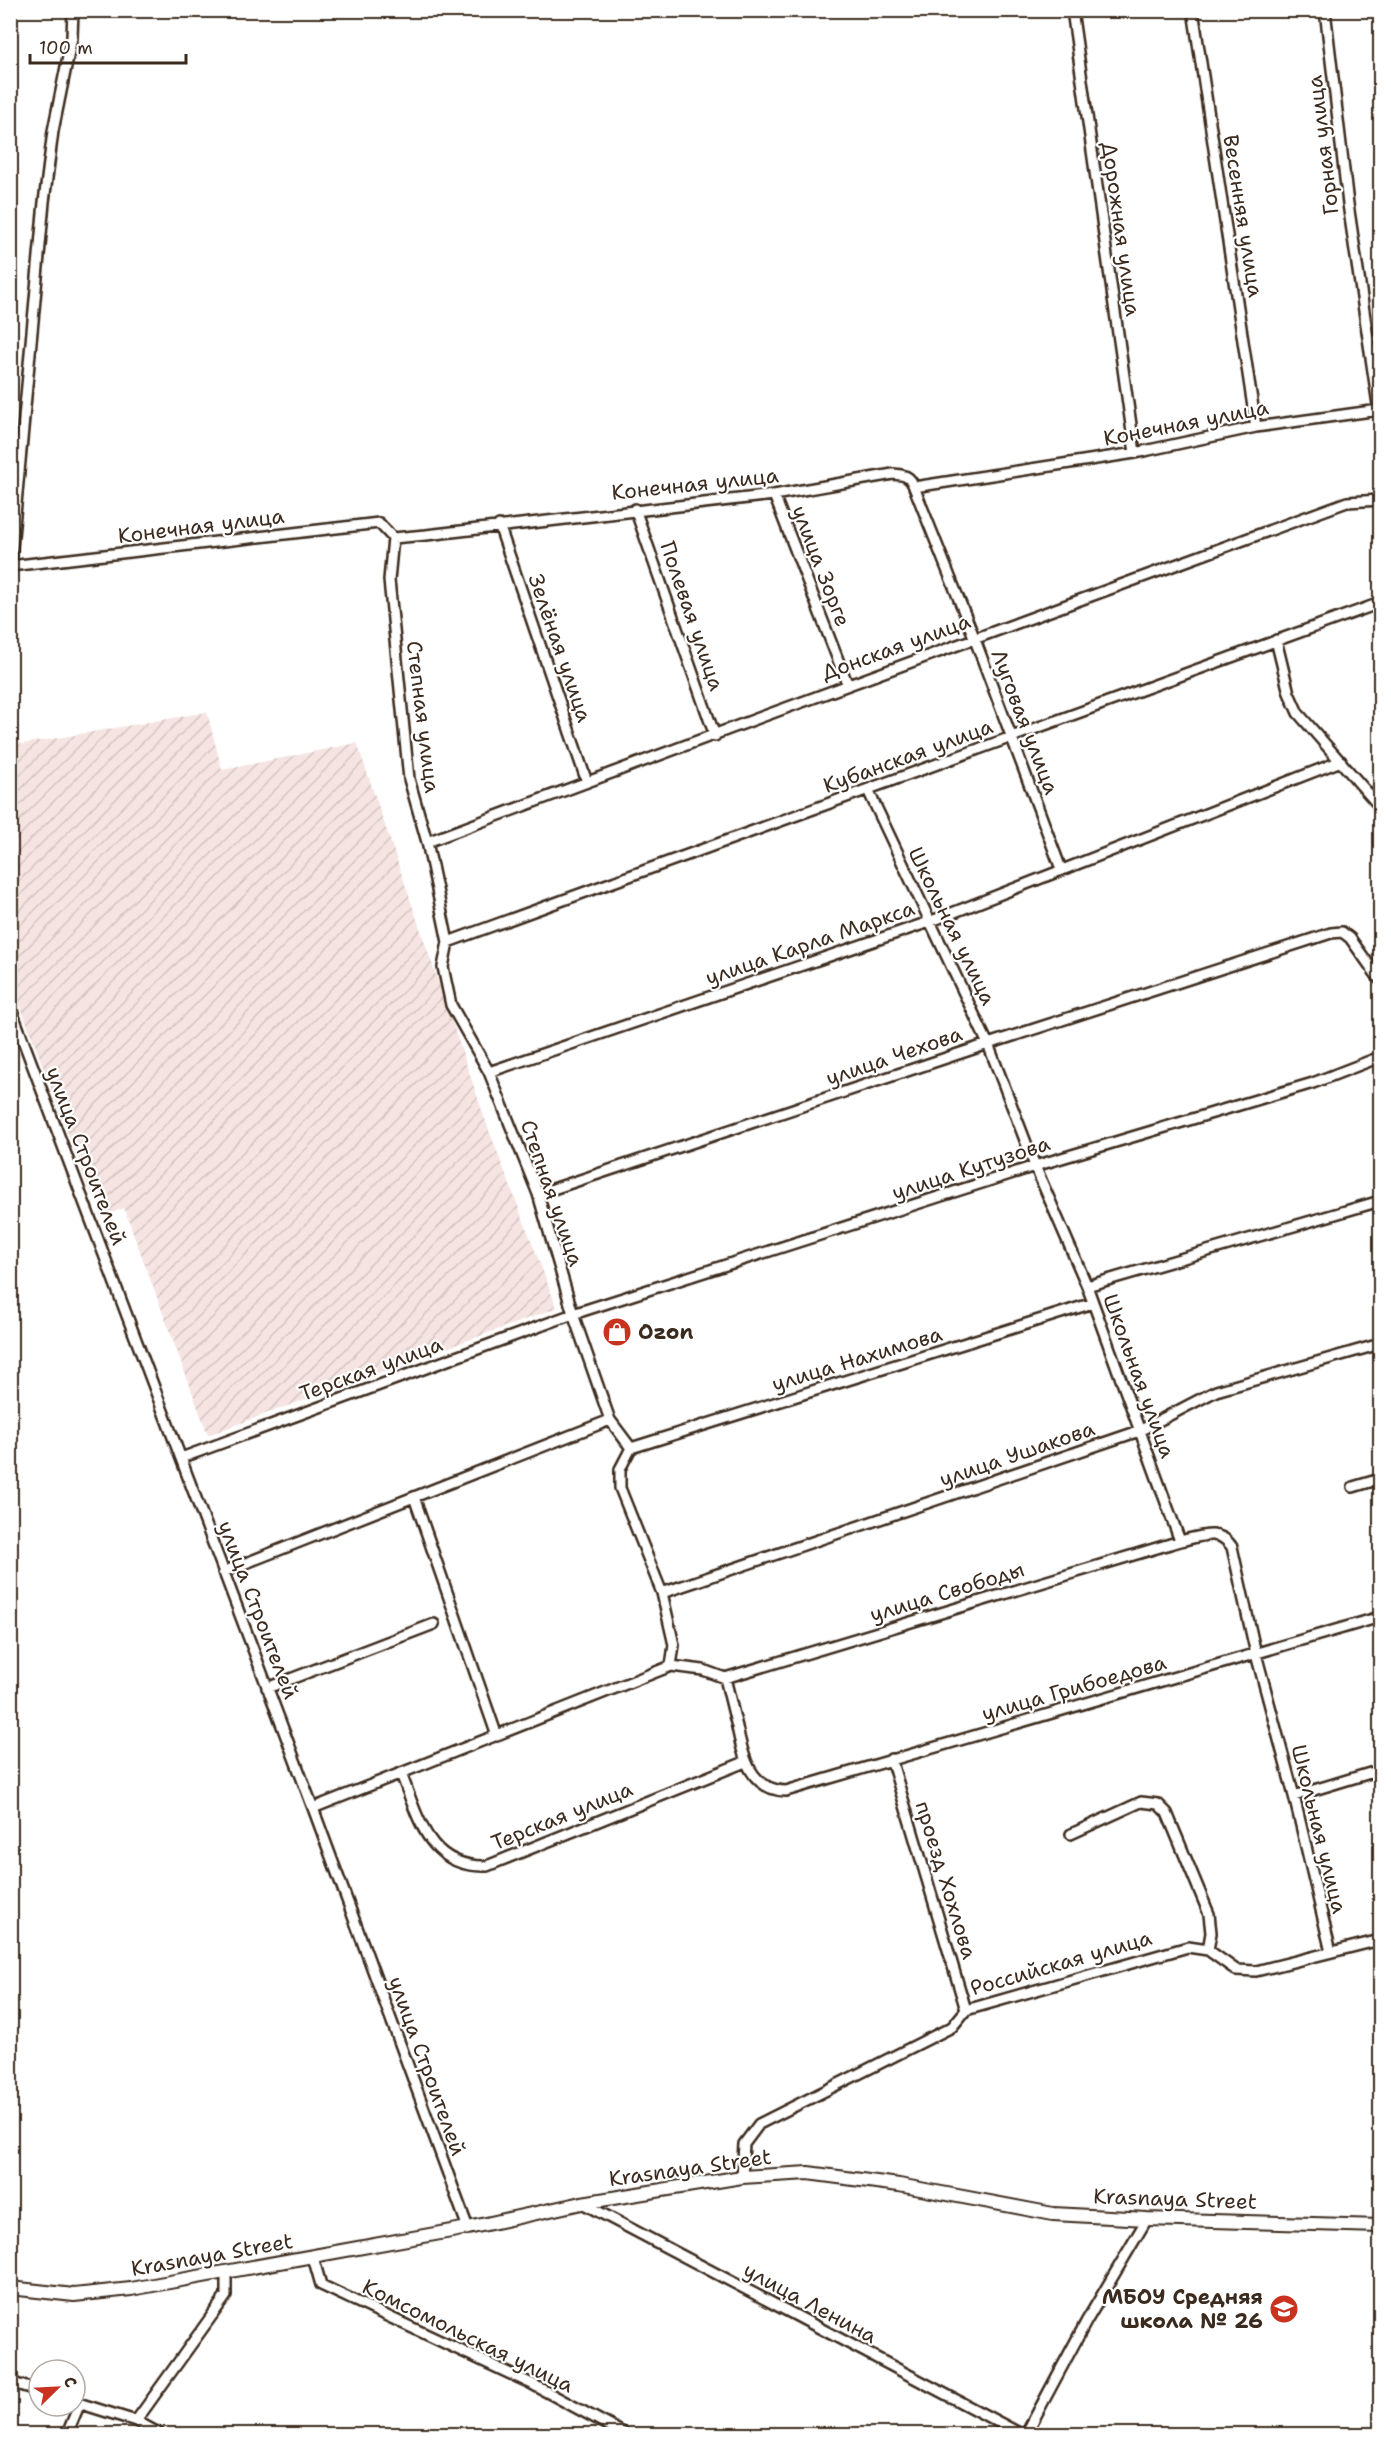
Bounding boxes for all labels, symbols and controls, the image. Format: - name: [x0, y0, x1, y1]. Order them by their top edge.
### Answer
- scale bar: [30, 27, 186, 65]
- text: 100 m: [39, 36, 93, 60]
- street label: Горная улица: [1301, 74, 1345, 216]
- street label: Весенняя улица: [1216, 133, 1270, 299]
- street label: Дорожная улица: [1095, 140, 1147, 318]
- street label: Конечная улица: [1101, 393, 1271, 453]
- street label: Конечная улица: [610, 461, 780, 507]
- street label: улица Зорге: [785, 501, 857, 631]
- street label: Конечная улица: [116, 502, 286, 550]
- street label: Полевая улица: [653, 538, 731, 694]
- street label: Зелёная улица: [522, 570, 598, 726]
- street label: Донская улица: [818, 607, 974, 687]
- street label: Степная улица: [400, 639, 446, 795]
- street label: Луговая улица: [985, 646, 1065, 798]
- street label: Кубанская улица: [819, 712, 997, 800]
- street label: Школьная улица: [902, 842, 1002, 1010]
- street label: улица Карла Маркса: [702, 894, 918, 992]
- street label: улица Чехова: [822, 1020, 966, 1092]
- street label: улица Строителей: [39, 1063, 133, 1249]
- street label: Степная улица: [514, 1116, 590, 1270]
- street label: улица Кутузова: [888, 1129, 1054, 1207]
- street label: Школьная улица: [1096, 1290, 1182, 1462]
- shop icon: Ozon: [601, 1316, 633, 1348]
- place label: Ozon: [638, 1318, 693, 1346]
- street label: улица Нахимова: [768, 1320, 946, 1398]
- street label: Терская улица: [296, 1330, 446, 1408]
- street label: улица Ушакова: [936, 1414, 1098, 1494]
- street label: улица Строителей: [211, 1517, 305, 1703]
- street label: улица Свободы: [866, 1555, 1028, 1629]
- street label: улица Грибоедова: [978, 1648, 1170, 1728]
- street label: Школьная улица: [1285, 1742, 1353, 1916]
- street label: Терская улица: [487, 1775, 637, 1857]
- street label: проезд Хохлова: [909, 1798, 983, 1962]
- street label: Российская улица: [967, 1924, 1155, 2002]
- street label: улица Строителей: [382, 1972, 473, 2160]
- street label: Krasnaya Street: [607, 2143, 773, 2193]
- street label: Krasnaya Street: [1093, 2182, 1257, 2216]
- street label: Krasnaya Street: [129, 2227, 295, 2283]
- street label: улица Ленина: [738, 2256, 882, 2350]
- street label: Комсомольская улица: [358, 2273, 578, 2399]
- place label: МБОУ Средняя школа № 26: [1102, 2283, 1263, 2335]
- school or university icon: МБОУ Средняя школа № 26: [1268, 2293, 1300, 2325]
- north arrow: [27, 2358, 87, 2418]
- text: С: [59, 2373, 82, 2391]

